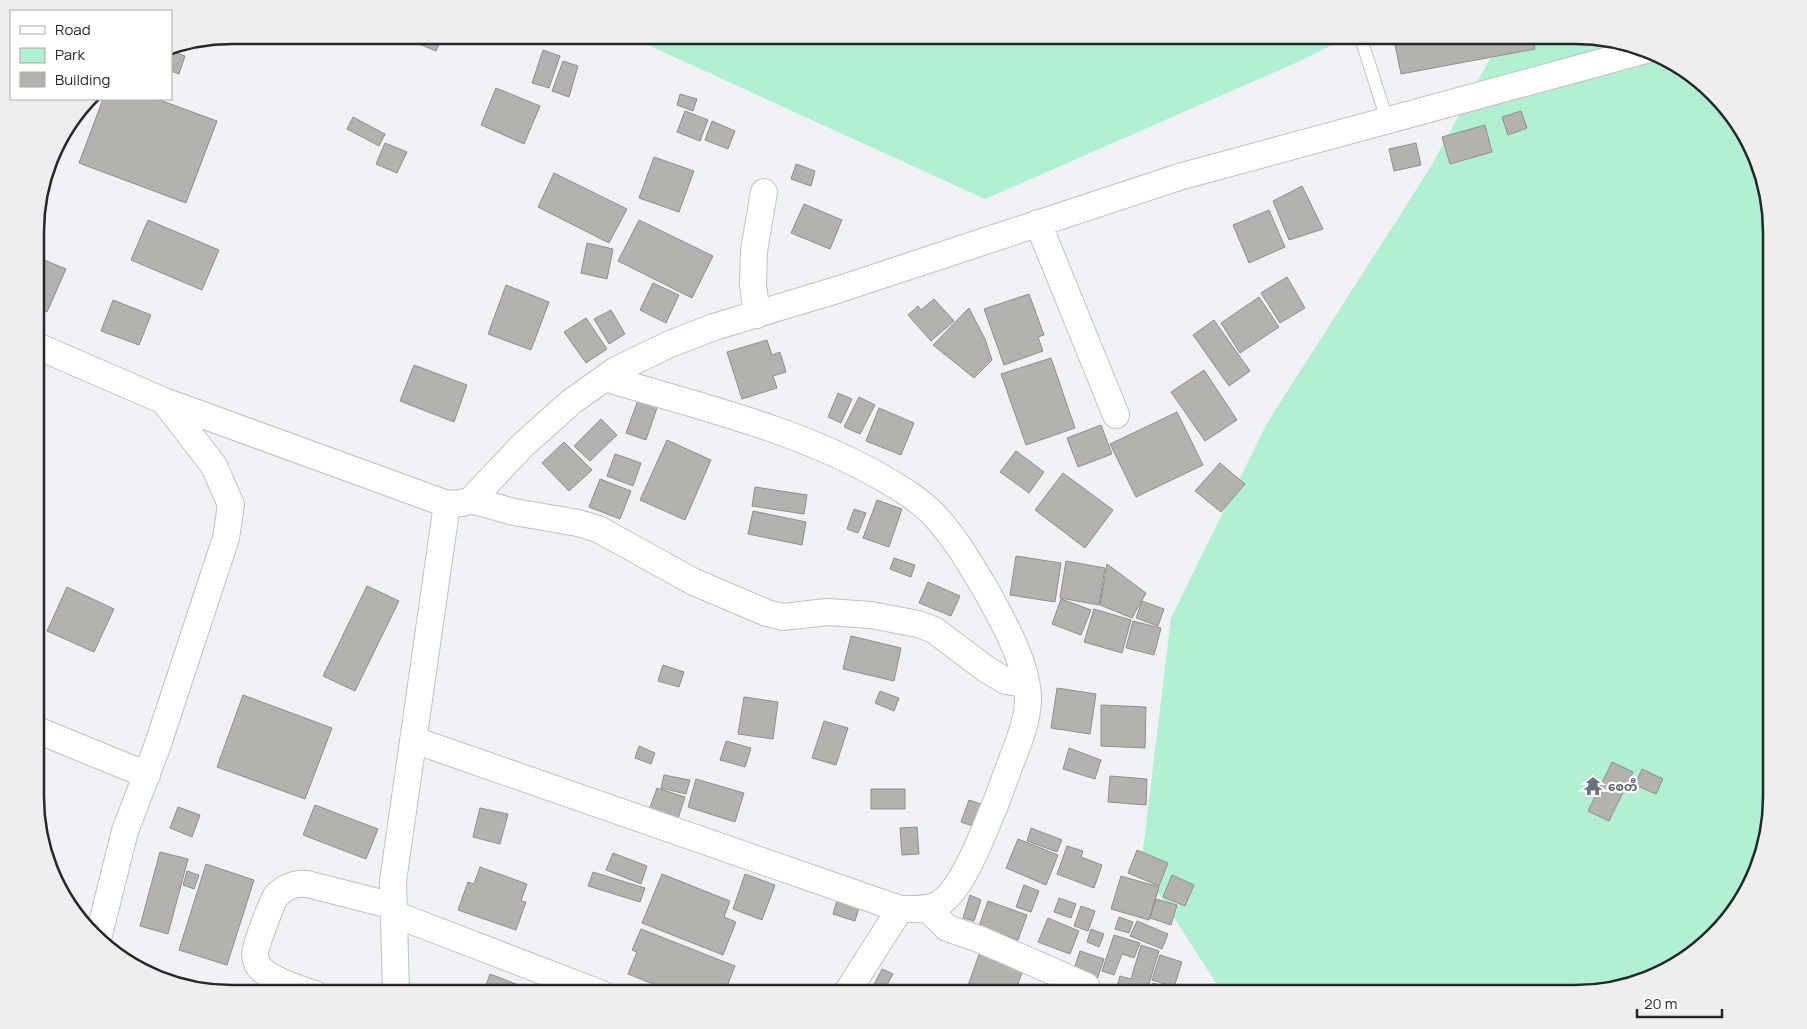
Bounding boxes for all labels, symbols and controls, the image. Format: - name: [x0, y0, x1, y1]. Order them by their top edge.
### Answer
- legend: [10, 10, 172, 100]
- text: Road: [55, 19, 91, 40]
- text: Park: [55, 44, 85, 65]
- text: Building: [55, 69, 110, 90]
- temple icon: စေတီ: [1582, 775, 1604, 797]
- place label: စေတီ: [1608, 778, 1637, 795]
- scale bar: [1637, 986, 1722, 1018]
- text: 20 m: [1644, 993, 1677, 1014]

